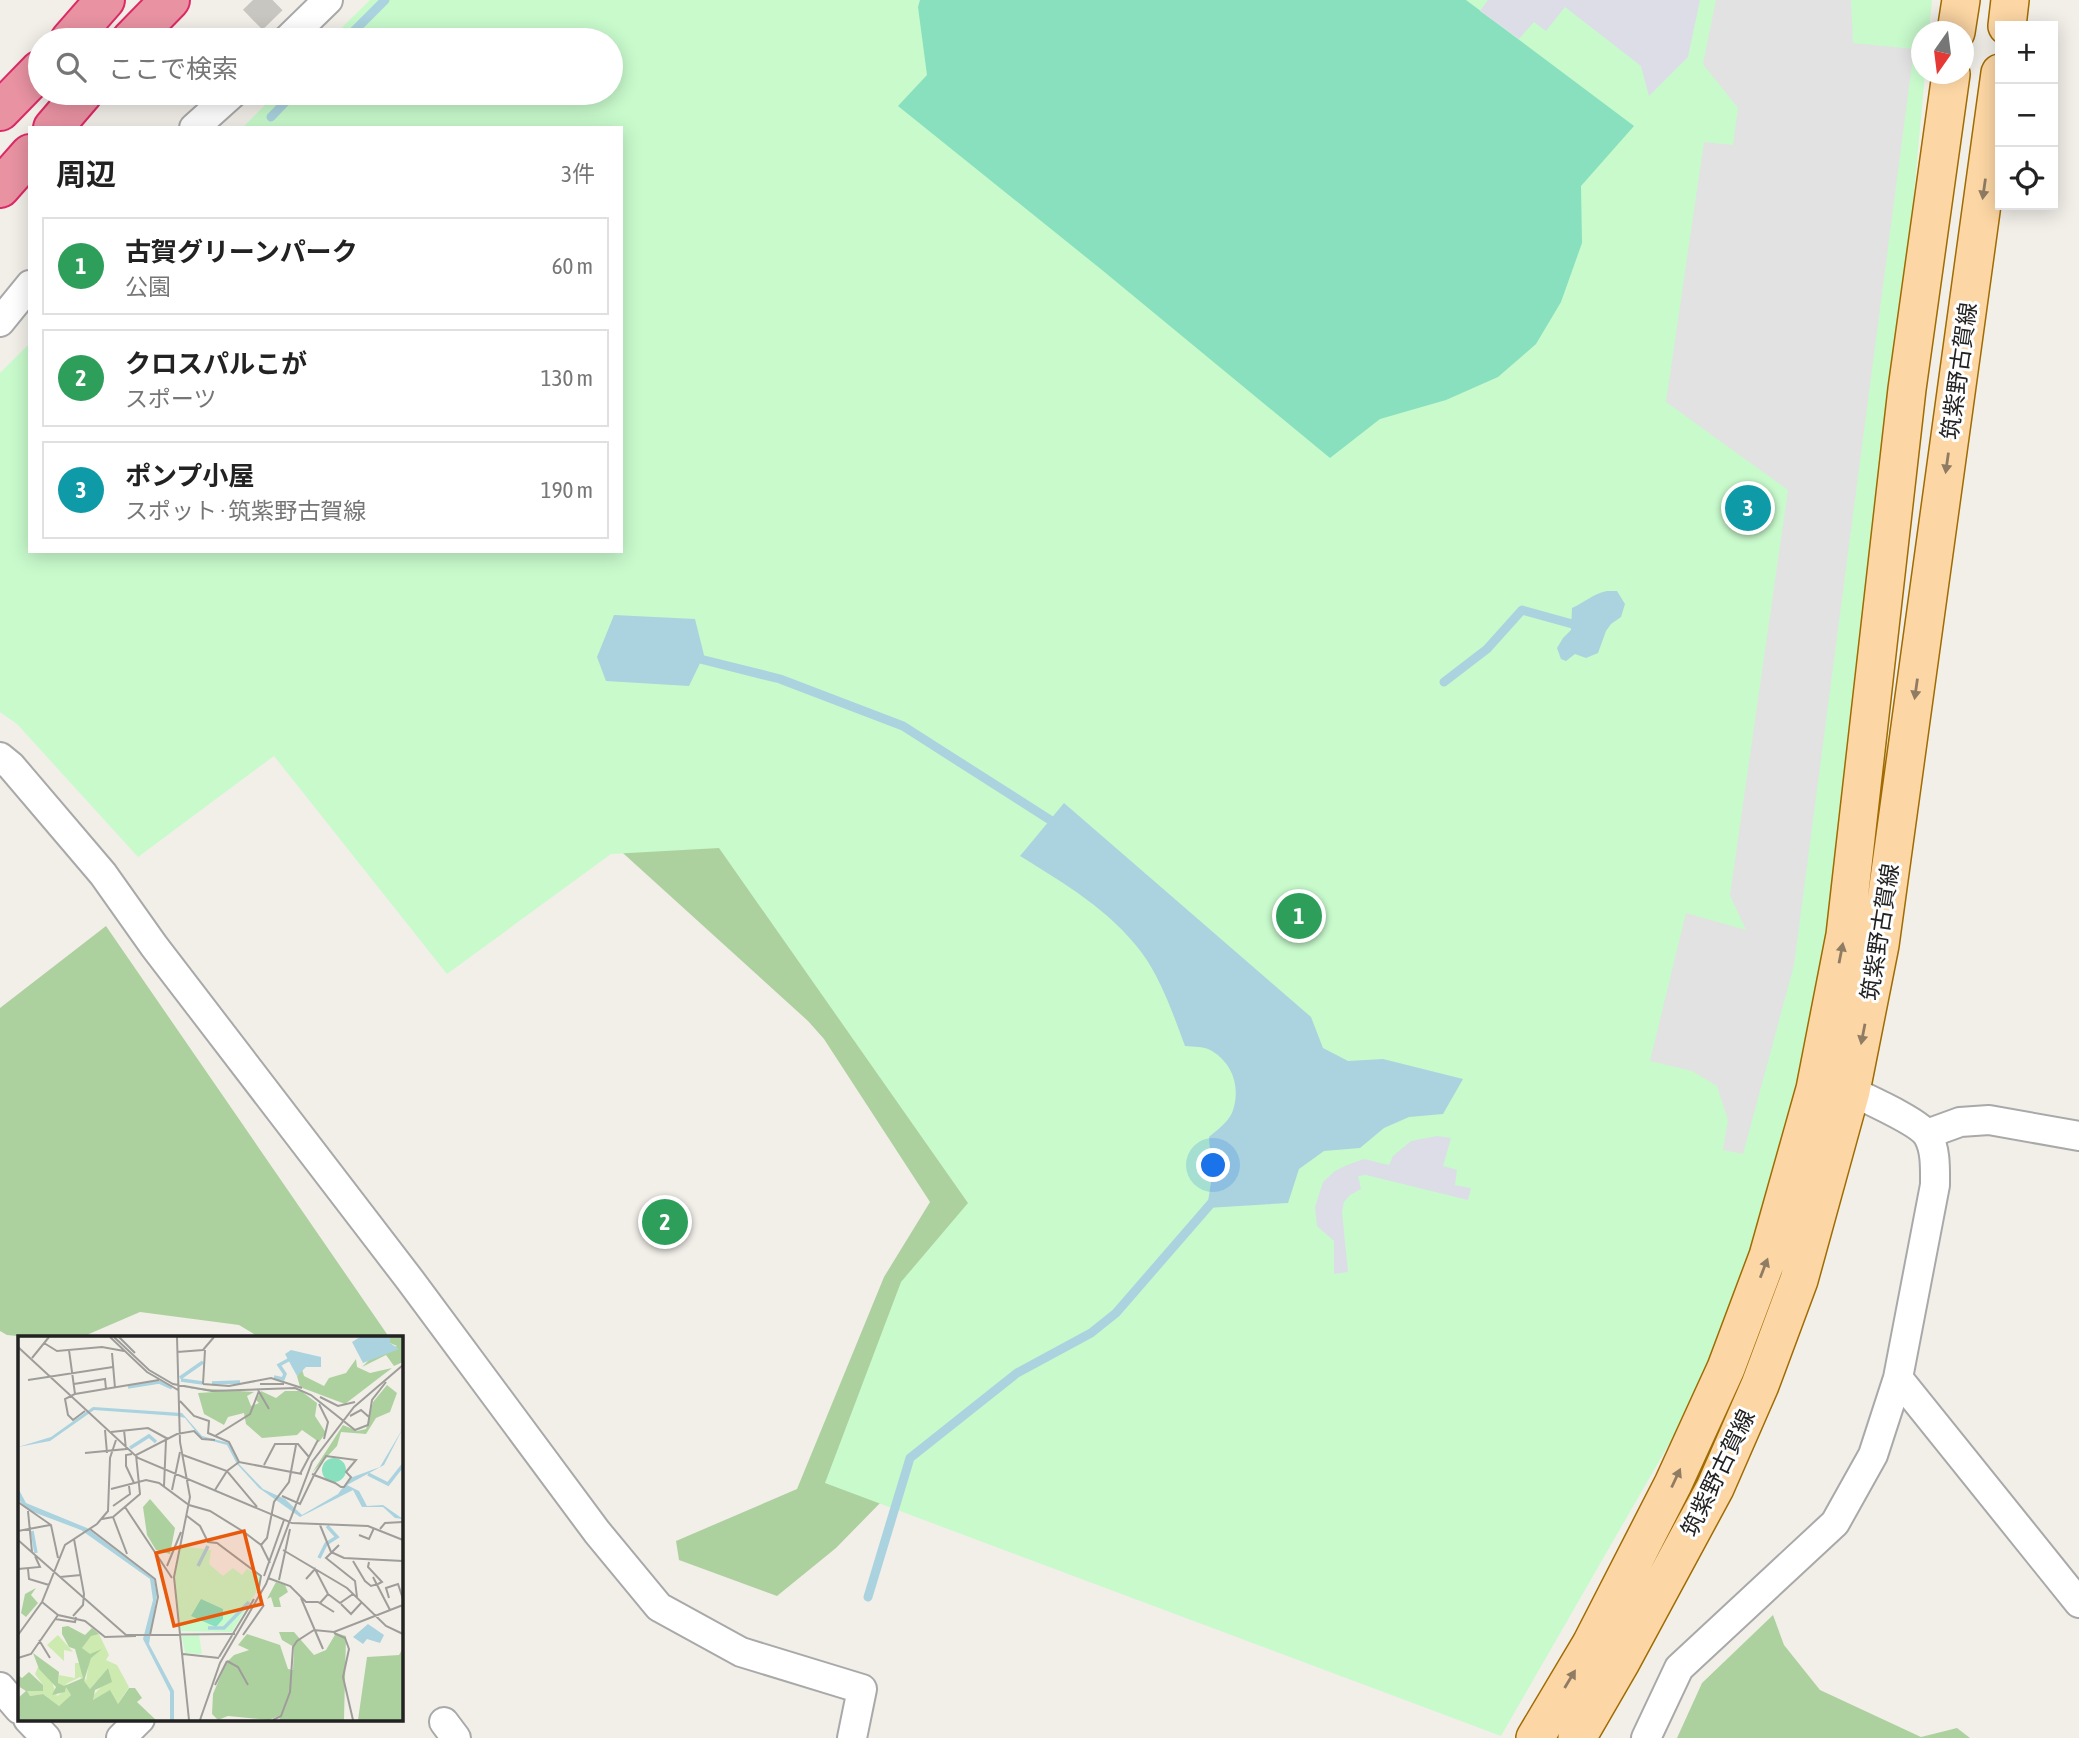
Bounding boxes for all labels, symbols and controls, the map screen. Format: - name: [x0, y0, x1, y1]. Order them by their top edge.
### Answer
- north arrow: [1911, 21, 1974, 84]
- map controls: [1995, 21, 2058, 210]
- button: +: [1995, 21, 2058, 84]
- search box: [28, 28, 623, 105]
- icon: search: [52, 48, 90, 86]
- text: ここで検索: [108, 54, 238, 84]
- button: −: [1995, 84, 2058, 147]
- button: locate: [1995, 147, 2058, 210]
- text: 周辺: [56, 157, 116, 191]
- text: 3件: [561, 161, 595, 187]
- one-way arrow: [1979, 178, 1990, 200]
- text: 古賀グリーンパーク: [125, 237, 358, 267]
- text: 1: [76, 253, 86, 279]
- text: 60 m: [552, 253, 593, 279]
- text: 公園: [125, 274, 171, 300]
- street label: 筑紫野古賀線: [1937, 301, 1981, 441]
- text: クロスパルこが: [125, 349, 307, 379]
- text: 2: [76, 365, 86, 391]
- text: 130 m: [541, 365, 593, 391]
- text: スポーツ: [125, 386, 217, 412]
- one-way arrow: [1941, 452, 1952, 474]
- text: ポンプ小屋: [125, 461, 254, 491]
- text: 3: [76, 477, 86, 503]
- text: 190 m: [541, 477, 593, 503]
- pin: 3: [1725, 482, 1771, 534]
- text: スポット · 筑紫野古賀線: [125, 498, 366, 524]
- one-way arrow: [1910, 678, 1921, 700]
- street label: 筑紫野古賀線: [1856, 862, 1904, 1002]
- pin: 1: [1276, 890, 1322, 942]
- one-way arrow: [1836, 942, 1847, 964]
- one-way arrow: [1857, 1023, 1868, 1045]
- your location: [1196, 1148, 1230, 1182]
- pin: 2: [642, 1196, 688, 1248]
- one-way arrow: [1758, 1258, 1769, 1279]
- inset map: [18, 1336, 402, 1720]
- street label: 筑紫野古賀線: [1676, 1405, 1760, 1541]
- one-way arrow: [1670, 1468, 1682, 1488]
- one-way arrow: [1564, 1670, 1576, 1689]

